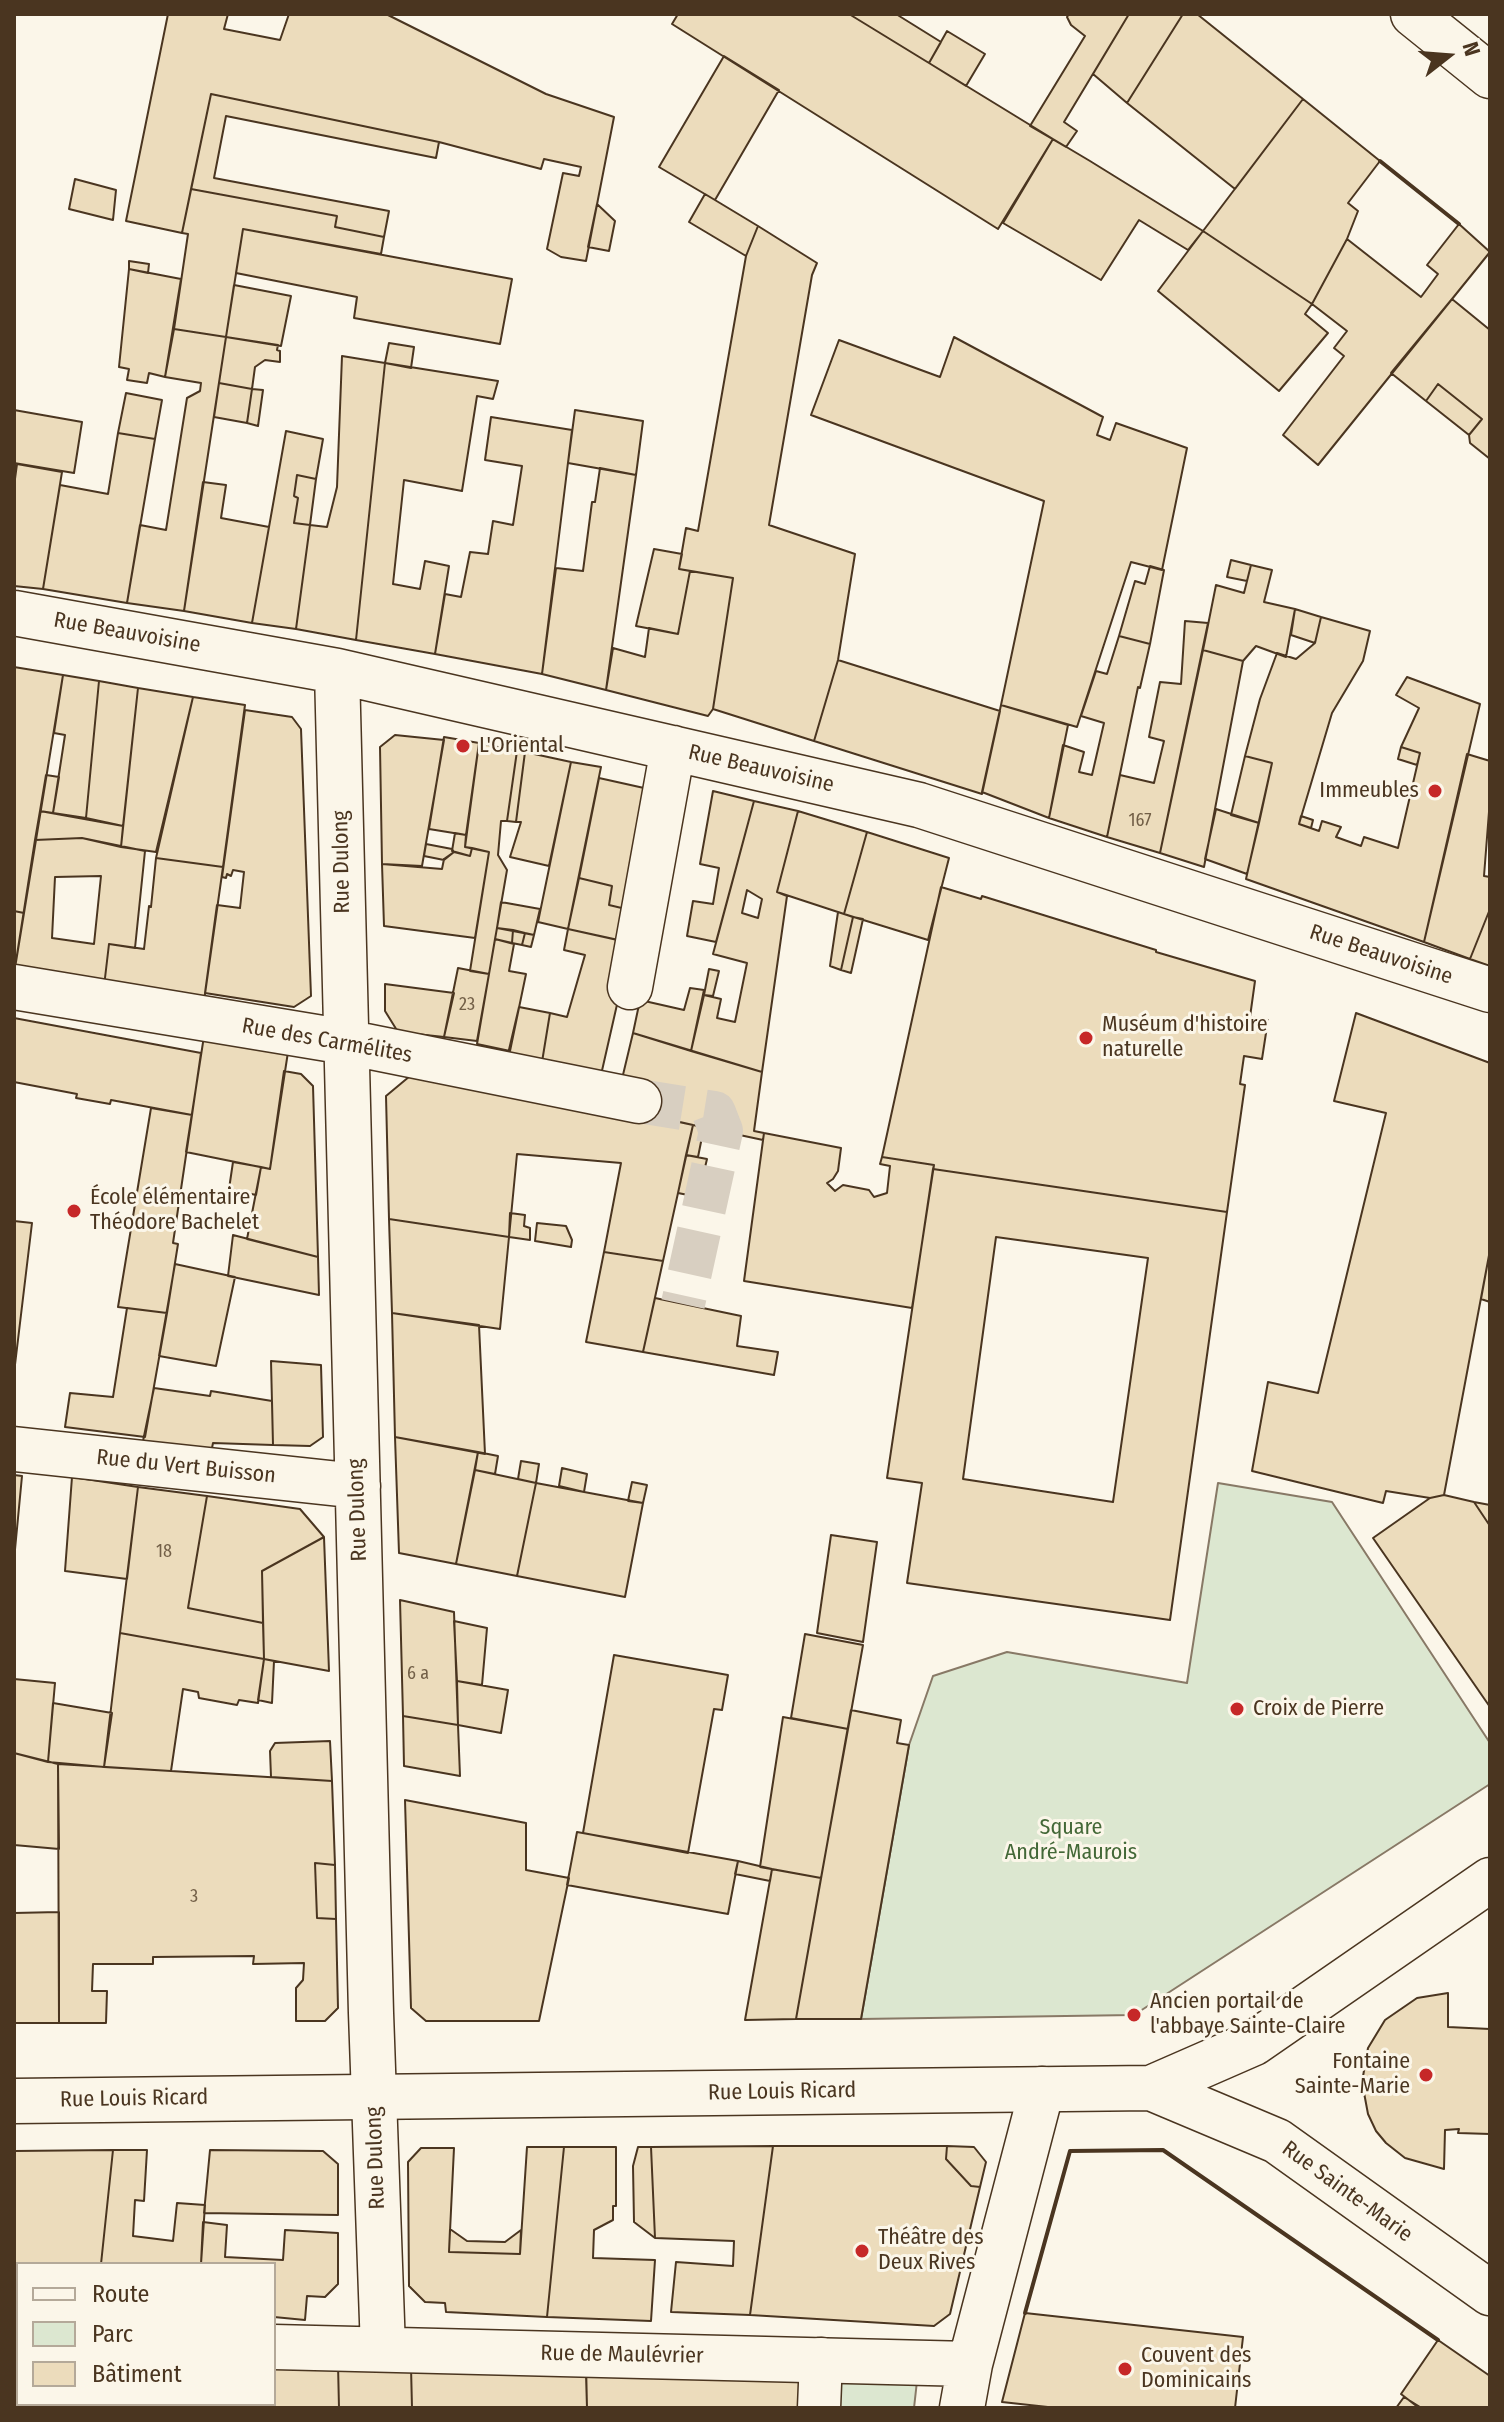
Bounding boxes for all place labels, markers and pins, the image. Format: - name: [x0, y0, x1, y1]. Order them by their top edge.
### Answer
- place label: L'Oriental: [479, 733, 564, 759]
- marker: L'Oriental: [454, 737, 472, 755]
- place label: Immeubles: [1319, 778, 1419, 804]
- marker: Immeubles: [1426, 782, 1444, 800]
- place label: Muséum d'histoire naturelle: [1102, 1012, 1268, 1064]
- marker: Muséum d'histoire naturelle: [1077, 1029, 1095, 1047]
- place label: École élémentaire Théodore Bachelet: [90, 1185, 259, 1236]
- marker: École élémentaire Théodore Bachelet: [65, 1202, 83, 1220]
- place label: Croix de Pierre: [1253, 1696, 1384, 1722]
- marker: Croix de Pierre: [1228, 1700, 1246, 1718]
- place label: Ancien portail de l'abbaye Sainte-Claire: [1150, 1989, 1345, 2040]
- marker: Ancien portail de l'abbaye Sainte-Claire: [1125, 2006, 1143, 2024]
- place label: Fontaine Sainte-Marie: [1295, 2049, 1410, 2100]
- marker: Fontaine Sainte-Marie: [1417, 2066, 1435, 2084]
- place label: Théâtre des Deux Rives: [878, 2225, 984, 2276]
- marker: Théâtre des Deux Rives: [853, 2242, 871, 2260]
- place label: Couvent des Dominicains: [1141, 2343, 1251, 2394]
- marker: Couvent des Dominicains: [1116, 2360, 1134, 2378]

